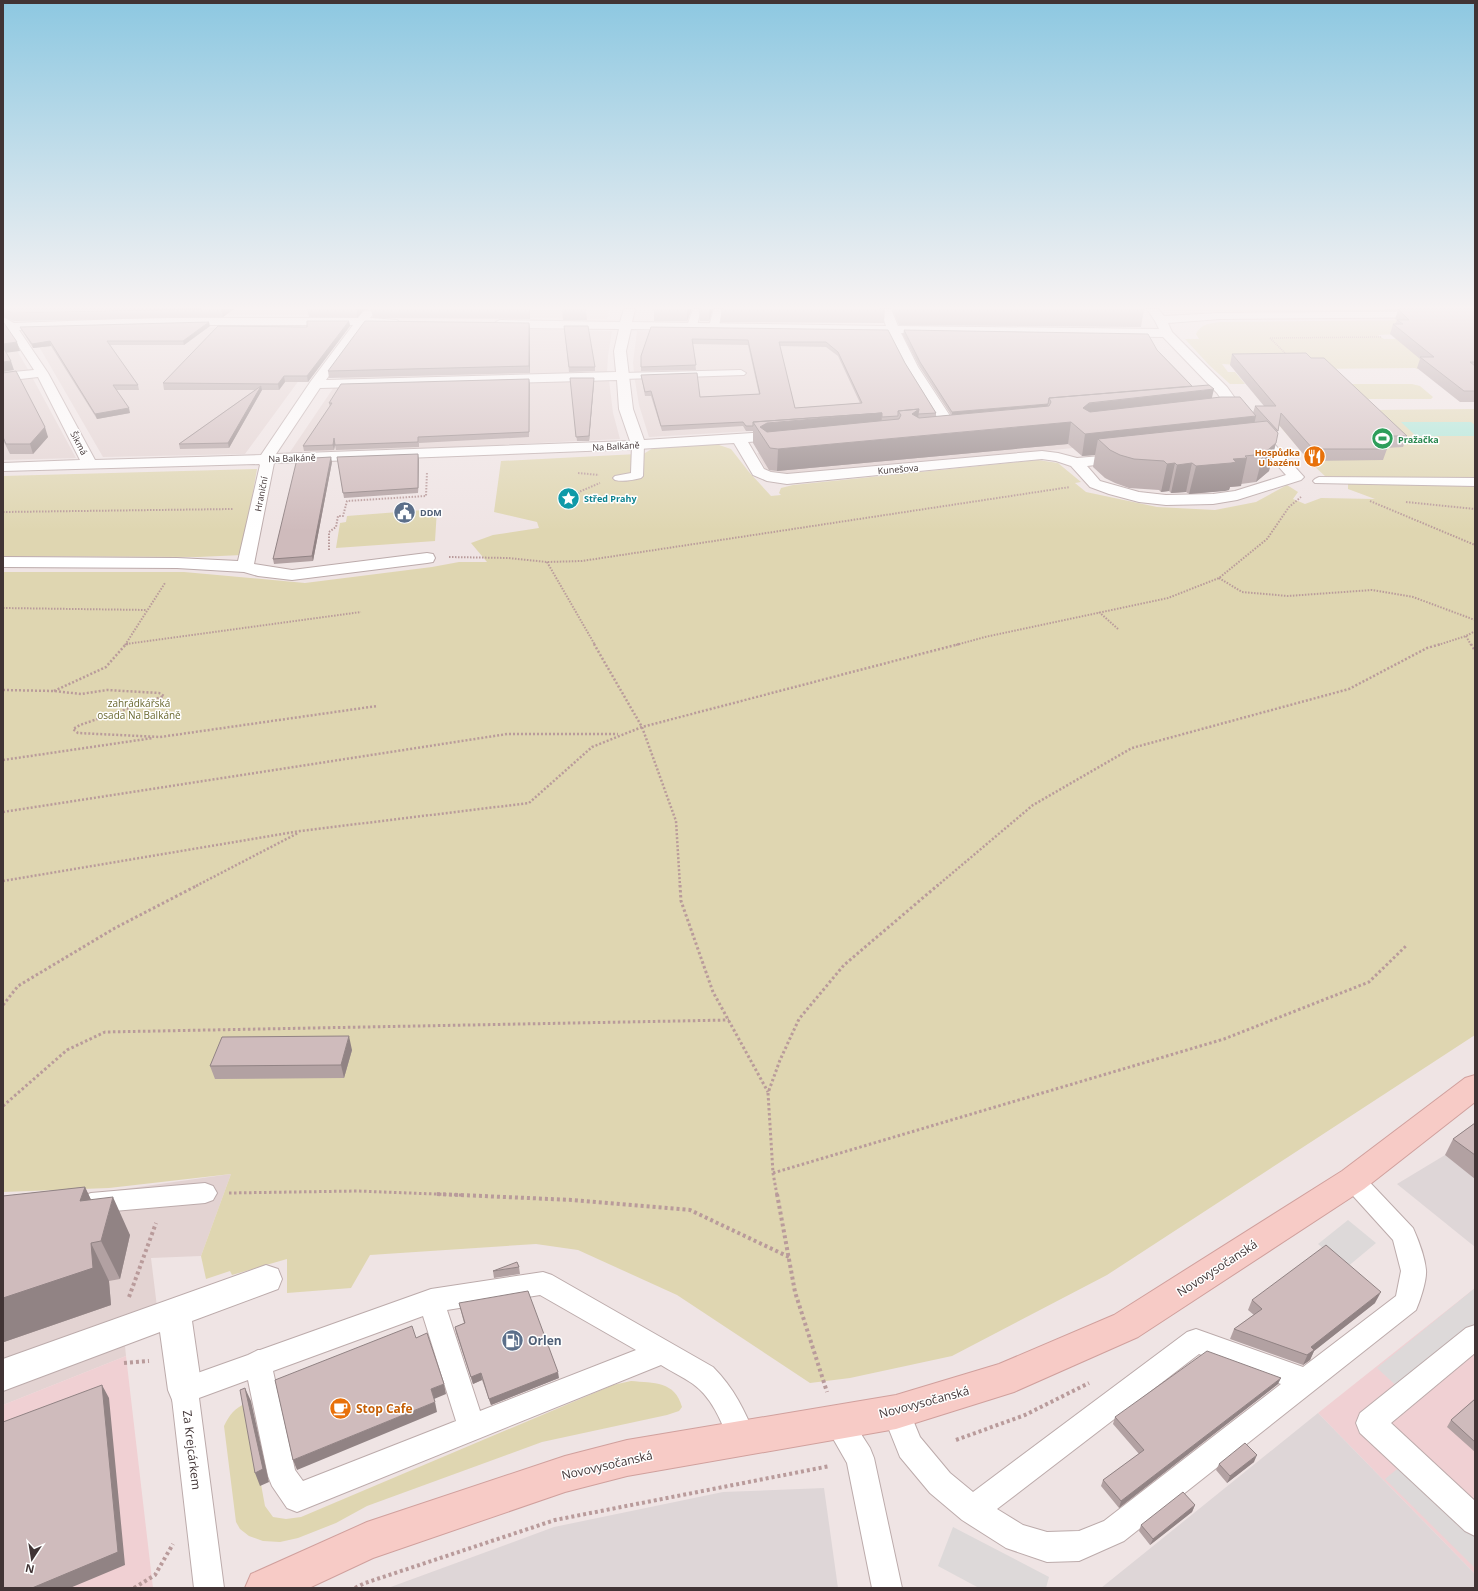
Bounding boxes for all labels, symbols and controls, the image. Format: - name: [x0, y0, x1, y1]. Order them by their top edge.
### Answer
- sports icon: Pražačka: [1370, 426, 1396, 452]
- street label: Šikmá: [67, 429, 91, 457]
- place label: Pražačka: [1398, 433, 1439, 446]
- street label: Na Balkáně: [592, 438, 640, 454]
- restaurant icon: Hospůdka U bazénu: [1302, 444, 1328, 470]
- place label: Hospůdka U bazénu: [1255, 446, 1300, 469]
- street label: Na Balkáně: [268, 451, 316, 465]
- street label: Kunešova: [877, 461, 919, 477]
- street label: Hraniční: [251, 475, 271, 513]
- place icon: Střed Prahy: [556, 485, 582, 511]
- place label: Střed Prahy: [584, 492, 637, 505]
- public building icon: DDM: [392, 499, 418, 525]
- place label: DDM: [420, 506, 442, 519]
- park label: zahrádkářská osada Na Balkáně: [97, 696, 181, 722]
- street label: Novovysočanská: [1173, 1236, 1261, 1300]
- fuel station icon: Orlen: [500, 1327, 526, 1353]
- place label: Orlen: [528, 1332, 562, 1349]
- street label: Novovysočanská: [877, 1382, 971, 1422]
- cafe icon: Stop Cafe: [328, 1395, 354, 1421]
- place label: Stop Cafe: [356, 1400, 413, 1417]
- street label: Za Krejcárkem: [179, 1409, 205, 1491]
- street label: Novovysočanská: [560, 1446, 654, 1484]
- north arrow: [12, 1539, 52, 1579]
- text: N: [24, 1561, 36, 1578]

